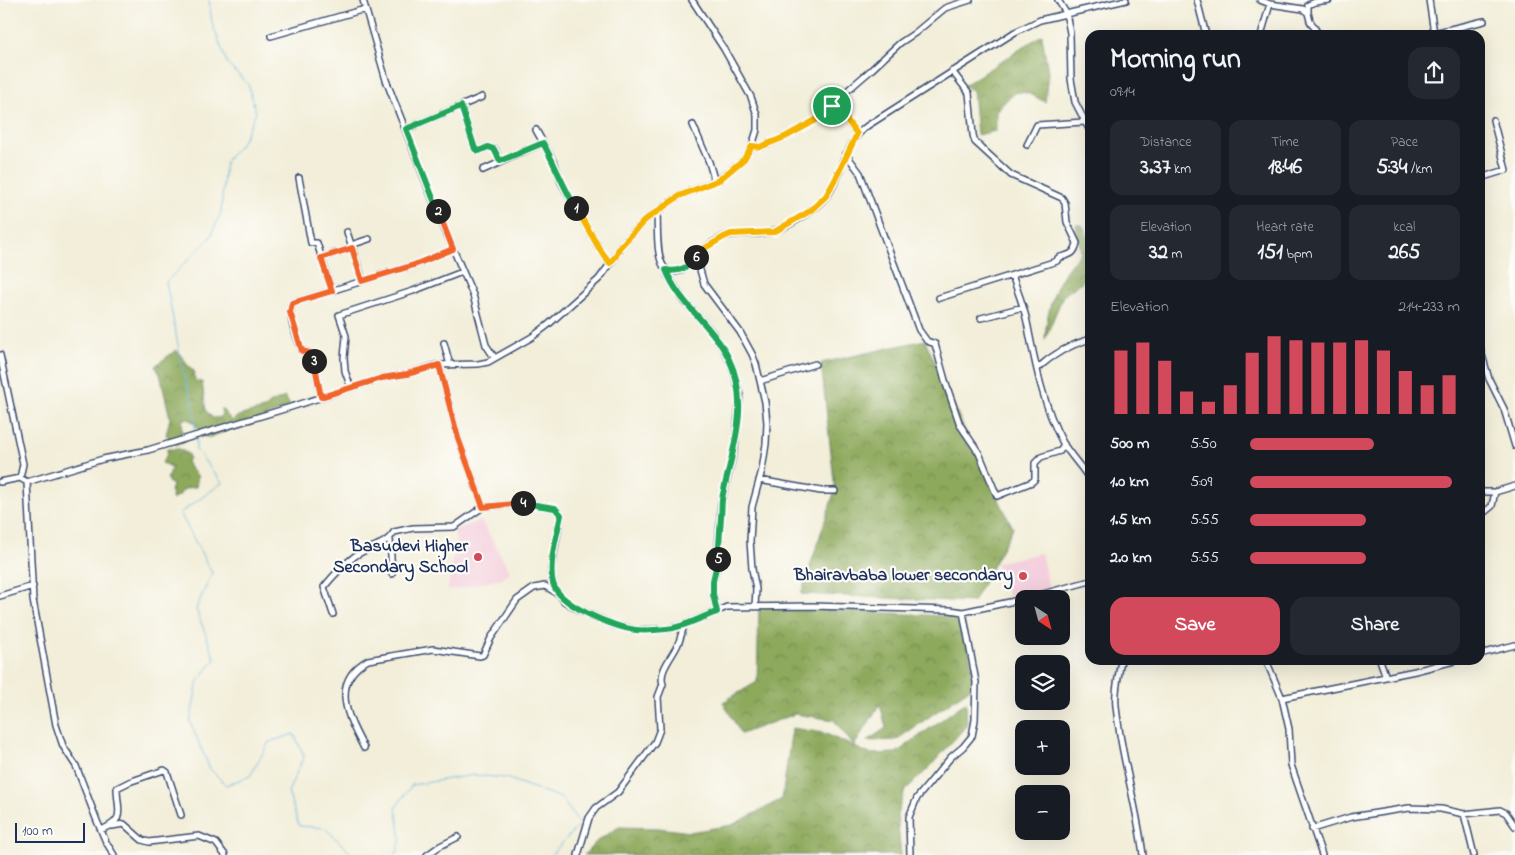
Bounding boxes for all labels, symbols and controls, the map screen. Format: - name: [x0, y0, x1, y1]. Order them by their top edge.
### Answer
- text: Morning run: [1110, 40, 1241, 81]
- button: share: [1408, 47, 1460, 99]
- text: 09:14: [1110, 80, 1135, 104]
- pin: [811, 85, 853, 127]
- icon: arrive: [818, 92, 846, 120]
- text: Distance: [1140, 132, 1191, 153]
- text: Time: [1271, 132, 1299, 153]
- text: Pace: [1391, 132, 1418, 153]
- text: 3.37: [1140, 153, 1171, 183]
- text: 18:46: [1268, 153, 1302, 183]
- text: 5:34: [1376, 153, 1407, 183]
- text: km: [1171, 159, 1191, 180]
- text: /km: [1407, 159, 1432, 180]
- pin: 1: [564, 196, 588, 220]
- pin: 2: [426, 198, 450, 224]
- text: 1: [574, 198, 579, 219]
- text: 2: [435, 201, 442, 222]
- text: Elevation: [1140, 217, 1191, 238]
- text: Heart rate: [1256, 217, 1314, 238]
- text: kcal: [1393, 217, 1415, 238]
- text: 32: [1149, 238, 1168, 268]
- text: 151: [1258, 238, 1283, 268]
- text: 265: [1388, 238, 1420, 268]
- pin: 6: [684, 244, 708, 270]
- text: m: [1168, 244, 1182, 265]
- text: bpm: [1283, 244, 1312, 265]
- text: 6: [693, 247, 700, 268]
- text: Elevation: [1110, 295, 1169, 319]
- text: 214–233 m: [1398, 295, 1460, 319]
- pin: 3: [302, 348, 326, 374]
- text: 3: [312, 351, 317, 372]
- text: 500 m: [1110, 432, 1149, 456]
- text: 5:50: [1190, 432, 1217, 456]
- text: 1.0 km: [1110, 470, 1149, 494]
- text: 5:09: [1190, 470, 1212, 494]
- pin: 4: [510, 490, 536, 516]
- text: 4: [521, 493, 526, 514]
- text: 1.5 km: [1110, 508, 1151, 532]
- text: 5:55: [1190, 508, 1219, 532]
- place label: Basudevi Higher Secondary School: [333, 534, 468, 582]
- pin: 5: [706, 546, 730, 572]
- text: 2.0 km: [1110, 546, 1152, 570]
- text: 5:55: [1190, 546, 1219, 570]
- text: 5: [714, 549, 723, 570]
- marker: Basudevi Higher Secondary School: [472, 551, 484, 563]
- place label: Bhairavbaba lower secondary: [793, 563, 1013, 590]
- marker: Bhairavbaba lower secondary: [1017, 570, 1029, 582]
- north arrow: [1015, 590, 1070, 645]
- map controls: [1015, 590, 1070, 840]
- button: Save: [1110, 597, 1280, 655]
- button: Share: [1290, 597, 1460, 655]
- button: layers: [1015, 655, 1070, 710]
- button: +: [1015, 720, 1070, 775]
- button: −: [1015, 785, 1070, 840]
- scale bar: [15, 820, 85, 843]
- text: 100 m: [22, 821, 53, 842]

